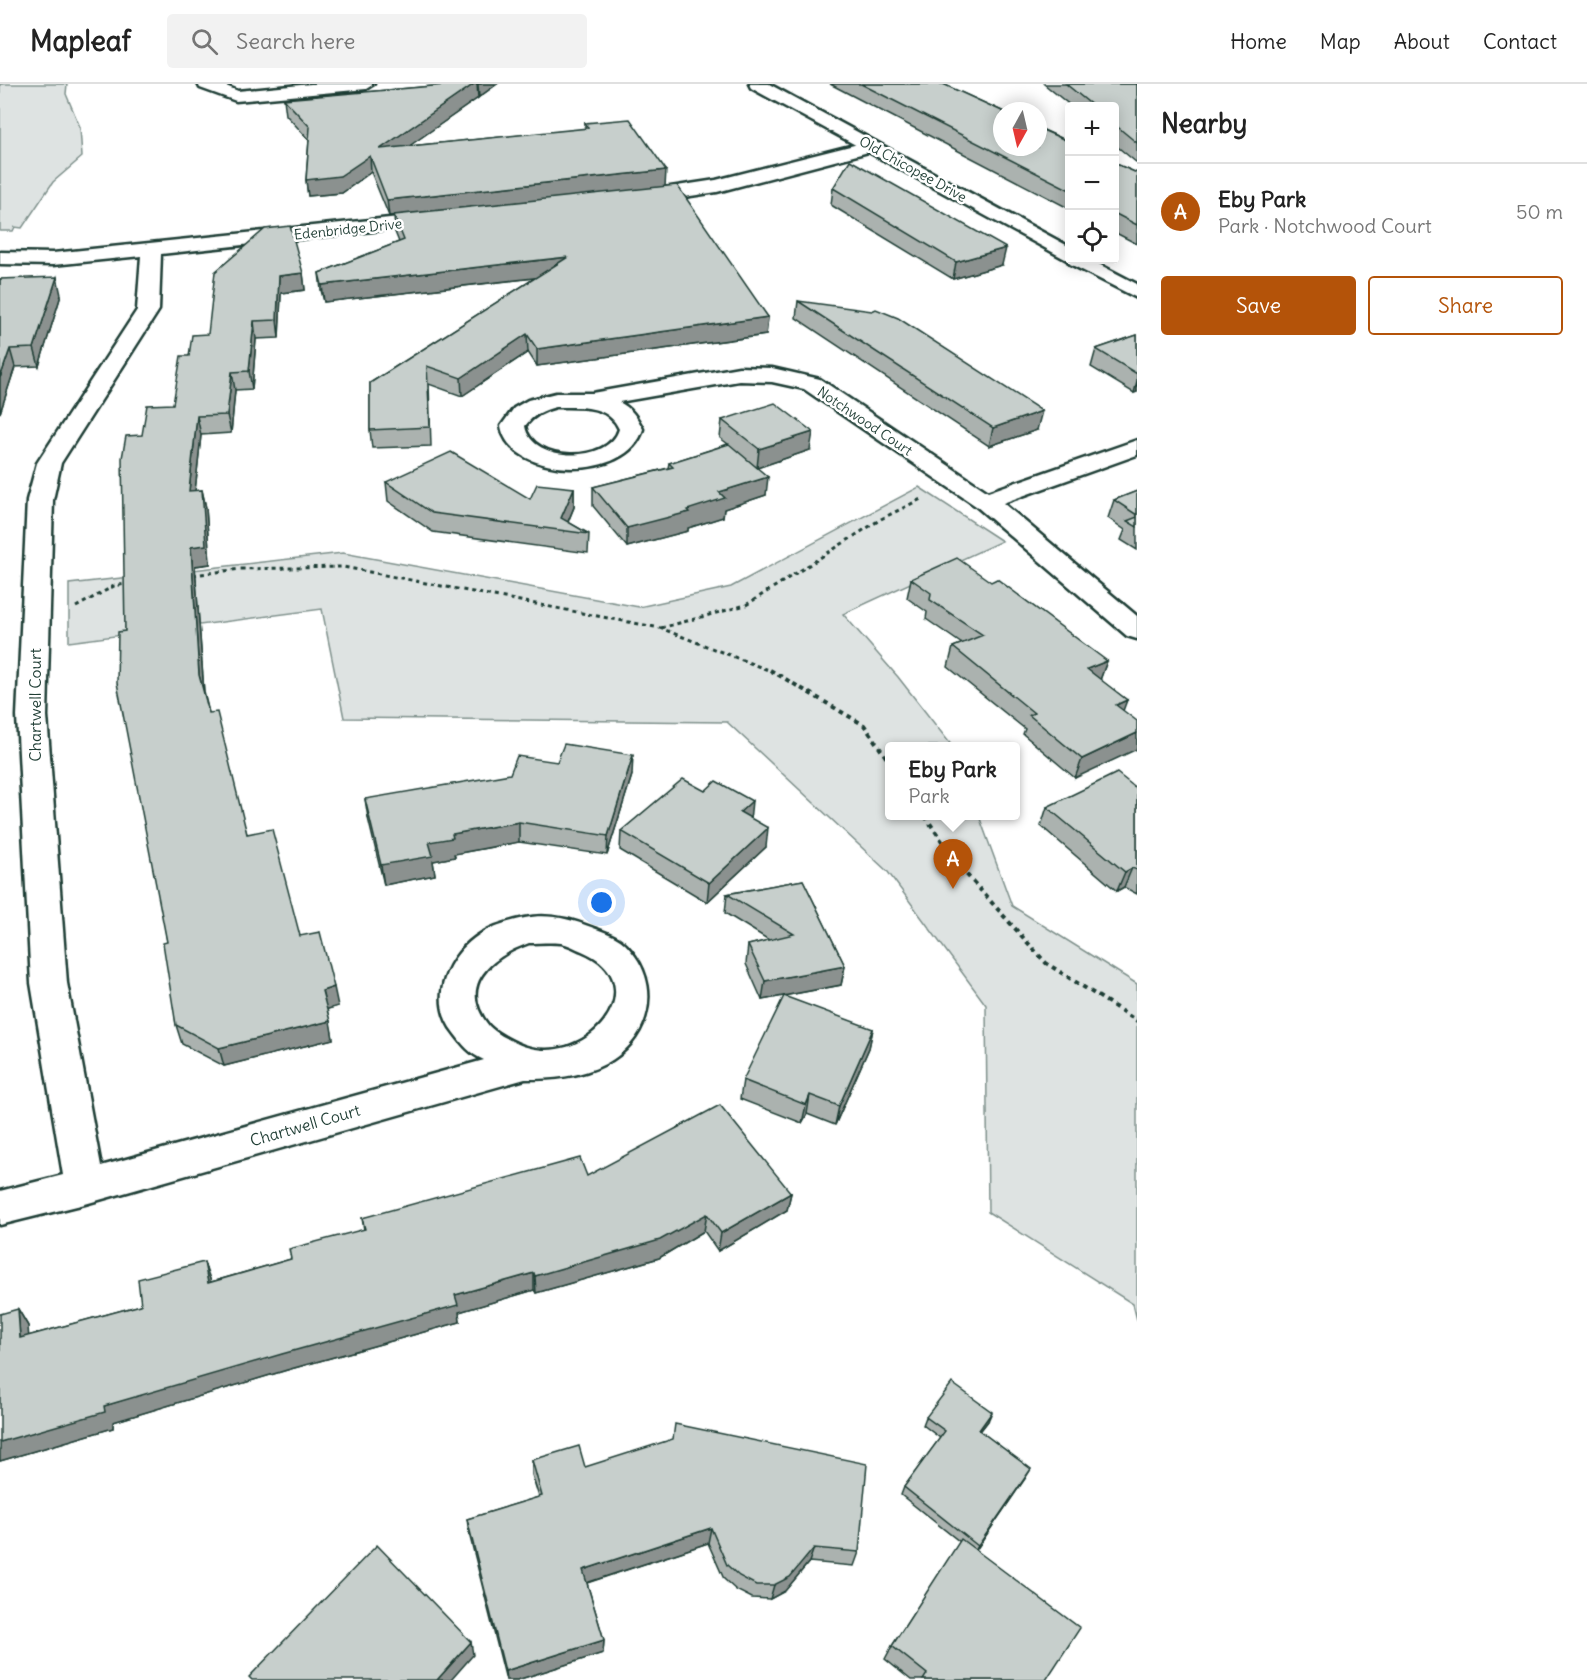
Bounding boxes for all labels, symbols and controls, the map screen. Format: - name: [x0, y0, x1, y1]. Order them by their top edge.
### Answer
- search box: [167, 14, 587, 68]
- text: Mapleaf: [30, 23, 131, 59]
- icon: search: [188, 25, 221, 58]
- text: Search here: [236, 27, 355, 55]
- text: Home: [1230, 28, 1287, 55]
- text: Map: [1320, 28, 1361, 55]
- text: About: [1394, 28, 1450, 55]
- text: Contact: [1483, 28, 1557, 55]
- north arrow: [993, 102, 1047, 156]
- map controls: [1065, 102, 1119, 264]
- button: +: [1065, 102, 1119, 156]
- text: Nearby: [1161, 107, 1247, 140]
- street label: Old Chicopee Drive: [856, 132, 970, 206]
- button: −: [1065, 156, 1119, 210]
- text: Eby Park: [1218, 185, 1306, 213]
- text: A: [1174, 199, 1187, 224]
- text: 50 m: [1516, 199, 1563, 224]
- button: locate: [1065, 210, 1119, 264]
- text: Park · Notchwood Court: [1218, 213, 1432, 238]
- street label: Edenbridge Drive: [293, 214, 403, 244]
- button: Save: [1161, 276, 1356, 335]
- button: Share: [1368, 276, 1563, 335]
- street label: Notchwood Court: [814, 383, 916, 460]
- street label: Chartwell Court: [25, 648, 45, 762]
- popup: [885, 742, 1020, 820]
- text: Eby Park: [908, 755, 997, 783]
- text: Park: [908, 783, 950, 808]
- pin: A: [934, 840, 972, 889]
- your location: [587, 888, 616, 917]
- street label: Chartwell Court: [248, 1100, 363, 1150]

